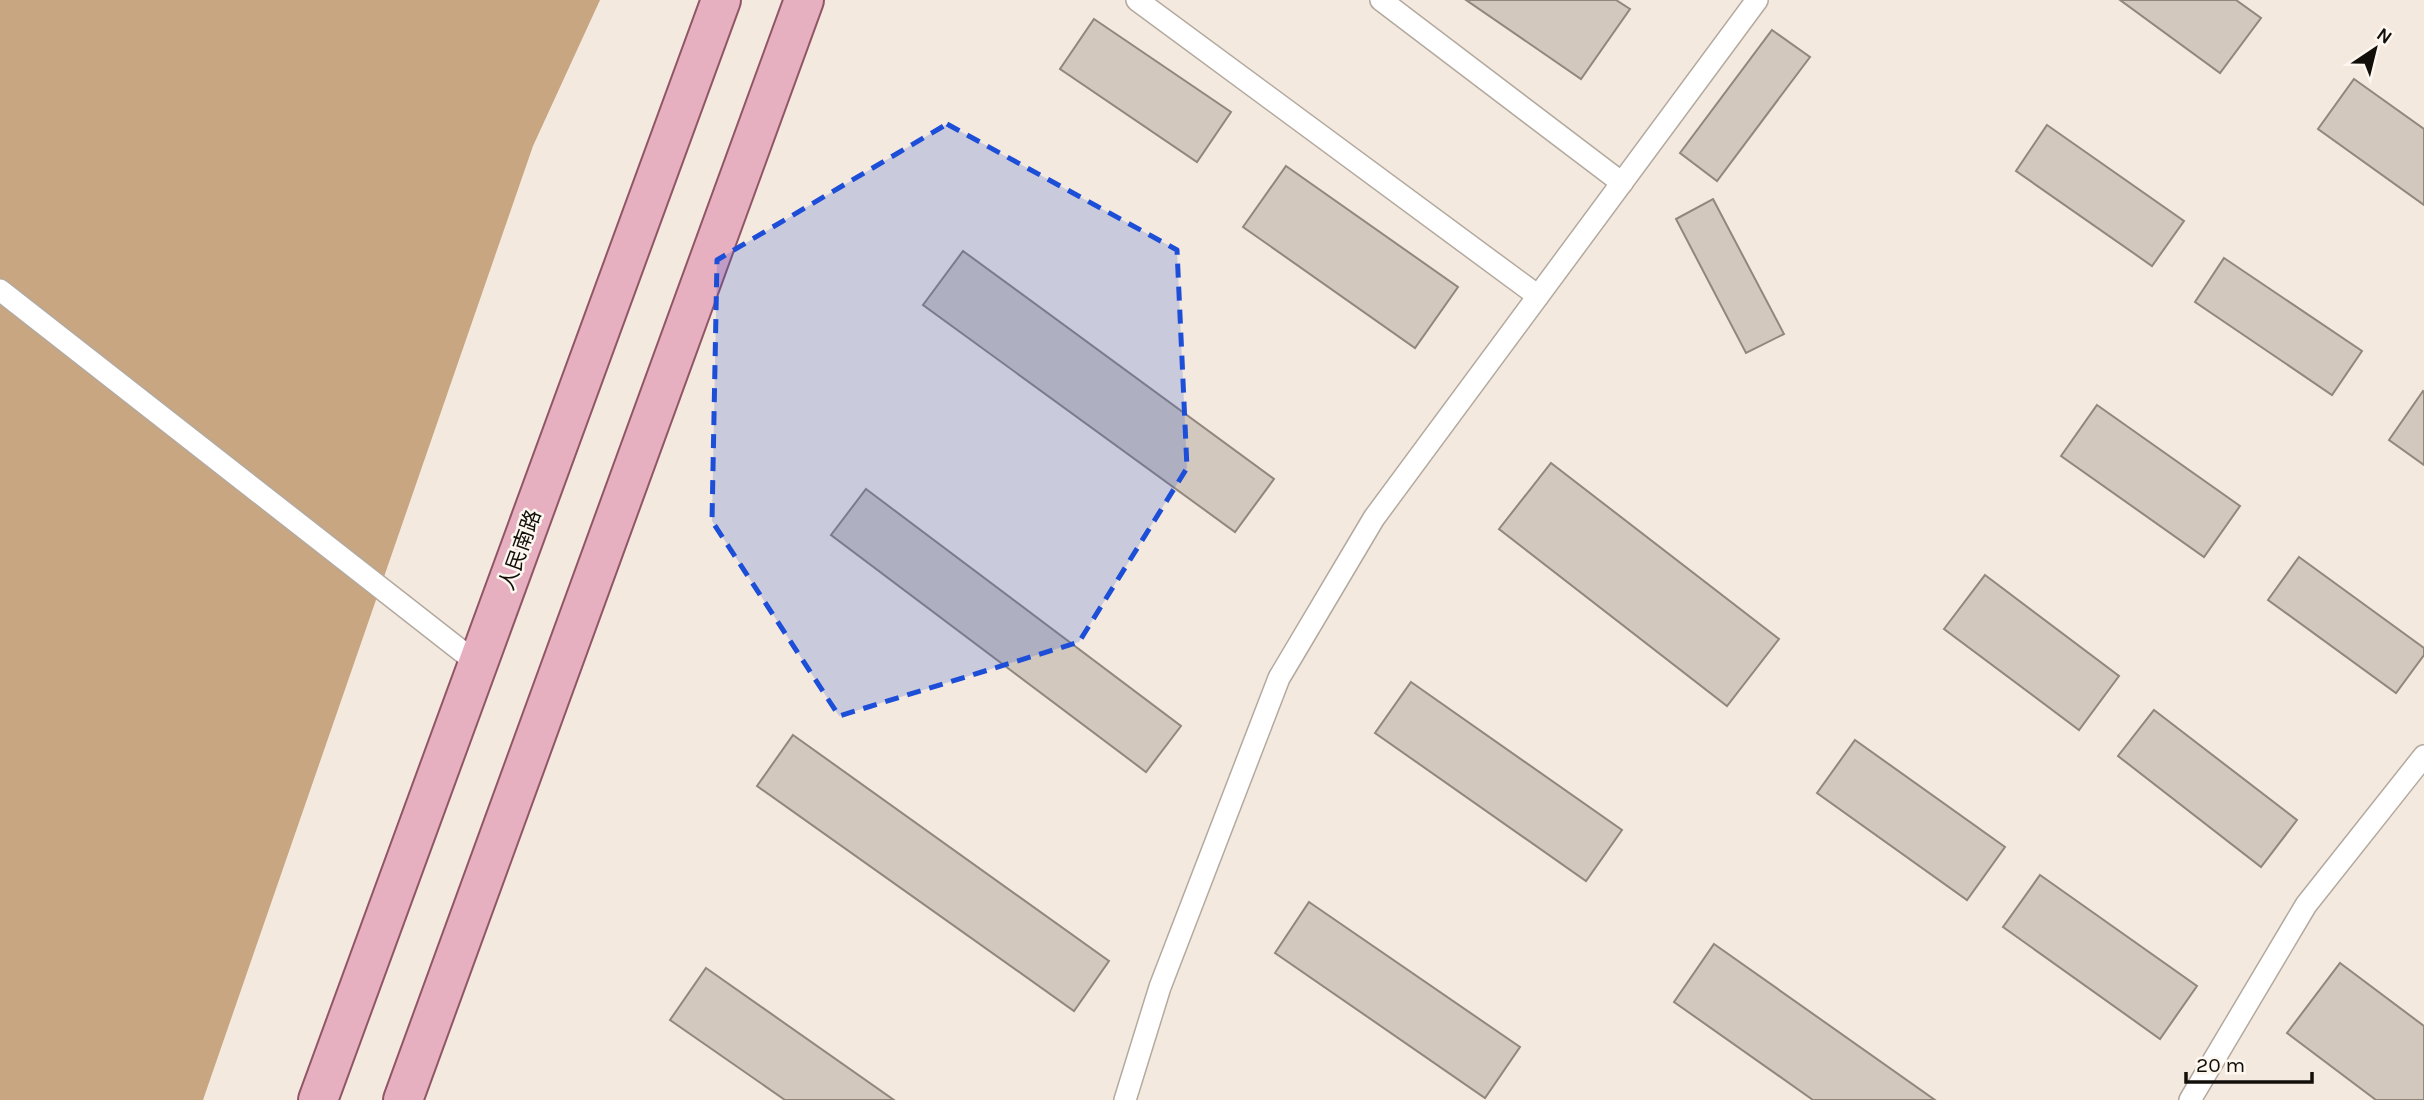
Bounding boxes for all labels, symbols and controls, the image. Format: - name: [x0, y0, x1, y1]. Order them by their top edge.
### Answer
- north arrow: [2340, 14, 2410, 84]
- text: N: [2372, 23, 2396, 49]
- street label: 人民南路: [494, 506, 546, 594]
- scale bar: [2186, 1040, 2312, 1084]
- text: 20 m: [2196, 1053, 2245, 1077]

